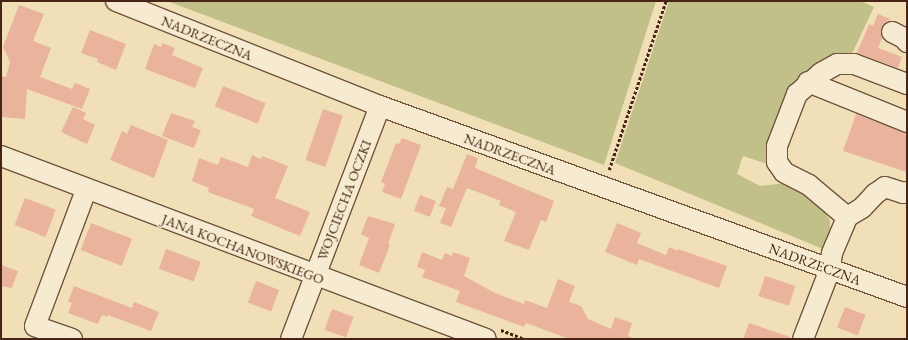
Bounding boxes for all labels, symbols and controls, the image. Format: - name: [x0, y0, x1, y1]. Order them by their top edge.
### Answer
- street label: NADRZECZNA: [159, 12, 255, 64]
- street label: NADRZECZNA: [462, 130, 558, 178]
- street label: WOJCIECHA OCZKI: [313, 137, 375, 263]
- street label: JANA KOCHANOWSKIEGO: [159, 210, 327, 288]
- street label: NADRZECZNA: [767, 240, 863, 288]

